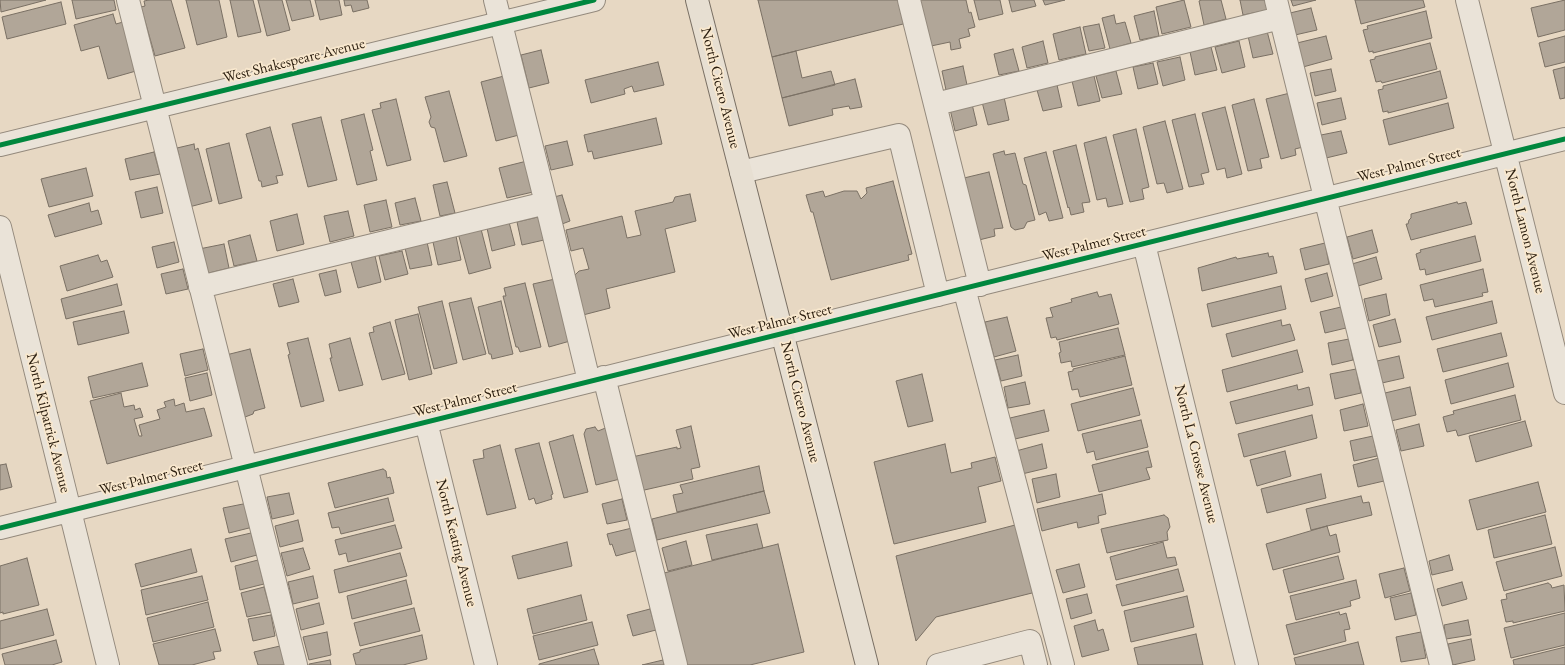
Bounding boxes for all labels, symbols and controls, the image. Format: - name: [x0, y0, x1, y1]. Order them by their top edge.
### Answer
- street label: North Cicero Avenue: [696, 26, 744, 150]
- street label: West Shakespeare Avenue: [221, 35, 367, 87]
- street label: West Palmer Street: [1355, 143, 1463, 187]
- street label: North Lamon Avenue: [1501, 167, 1549, 295]
- street label: West Palmer Street: [1040, 222, 1148, 266]
- street label: West Palmer Street: [726, 300, 834, 344]
- street label: North Cicero Avenue: [776, 340, 824, 464]
- street label: North Kilpatrick Avenue: [22, 351, 74, 495]
- street label: West Palmer Street: [411, 378, 519, 422]
- street label: North La Crosse Avenue: [1170, 383, 1222, 525]
- street label: West Palmer Street: [97, 456, 205, 500]
- street label: North Keating Avenue: [431, 477, 481, 609]

